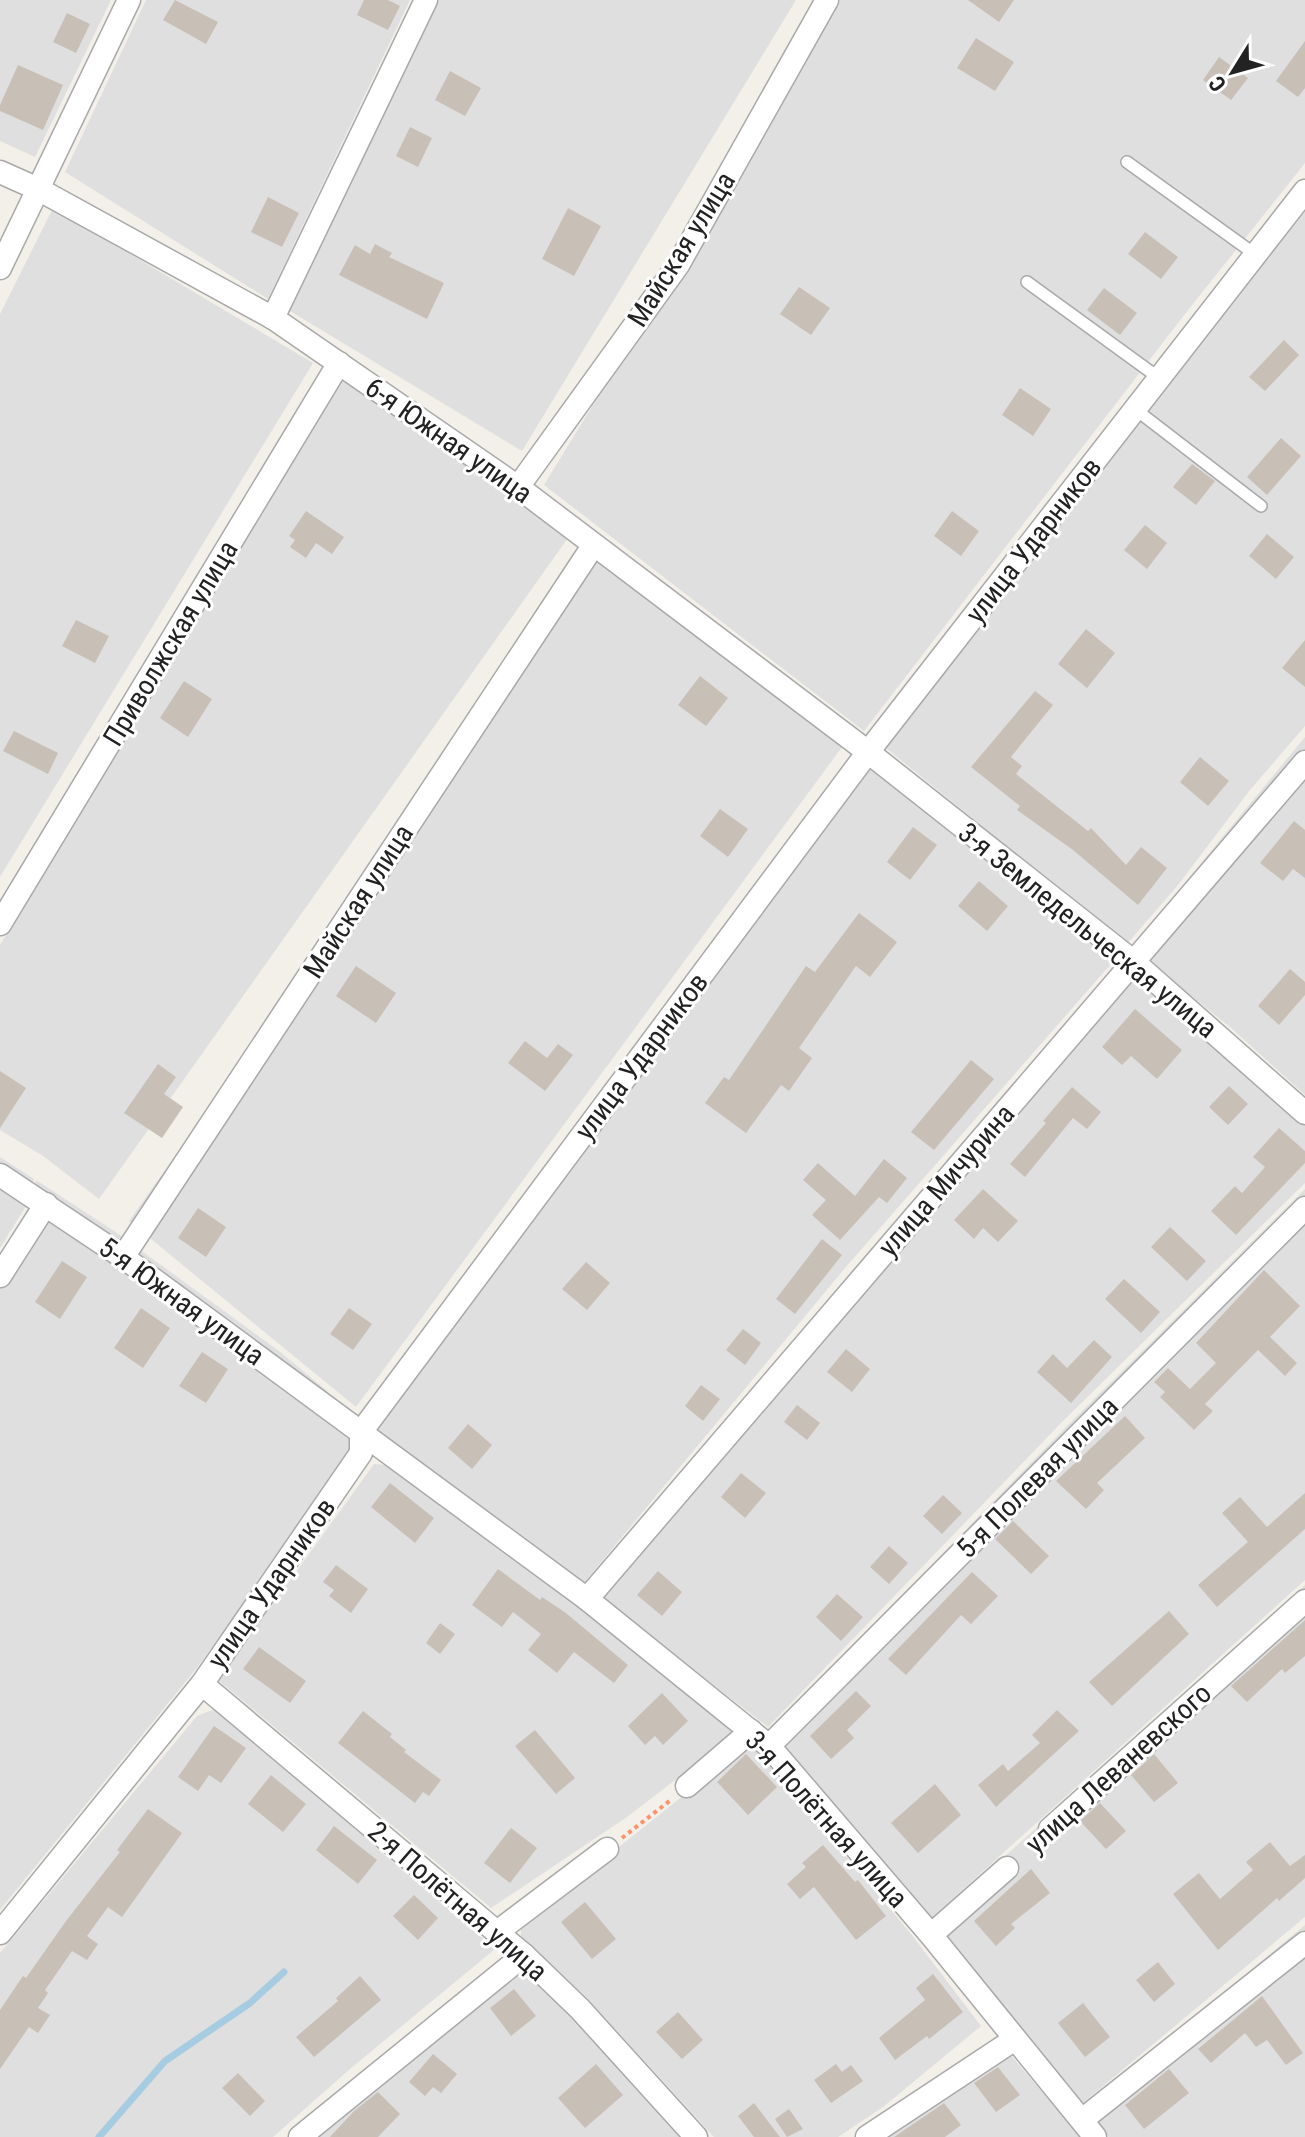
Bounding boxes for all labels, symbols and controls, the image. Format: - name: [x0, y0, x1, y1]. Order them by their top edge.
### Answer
- north arrow: [1193, 32, 1273, 112]
- text: С: [1204, 71, 1231, 96]
- street label: Майская улица: [621, 166, 742, 333]
- street label: 6-я Южная улица: [359, 371, 538, 510]
- street label: улица Ударников: [959, 451, 1108, 629]
- street label: Приволжская улица: [96, 535, 245, 752]
- street label: 3-я Земледельческая улица: [952, 816, 1224, 1045]
- street label: Майская улица: [297, 818, 420, 984]
- street label: улица Ударников: [568, 966, 715, 1146]
- street label: улица Мичурина: [871, 1098, 1021, 1263]
- street label: 5-я Южная улица: [93, 1230, 271, 1372]
- street label: 5-я Полевая улица: [950, 1390, 1125, 1565]
- street label: улица Ударников: [200, 1492, 342, 1675]
- street label: улица Леваневского: [1019, 1677, 1218, 1860]
- street label: 3-я Полётная улица: [739, 1724, 915, 1915]
- street label: 2-я Полётная улица: [361, 1815, 554, 1988]

